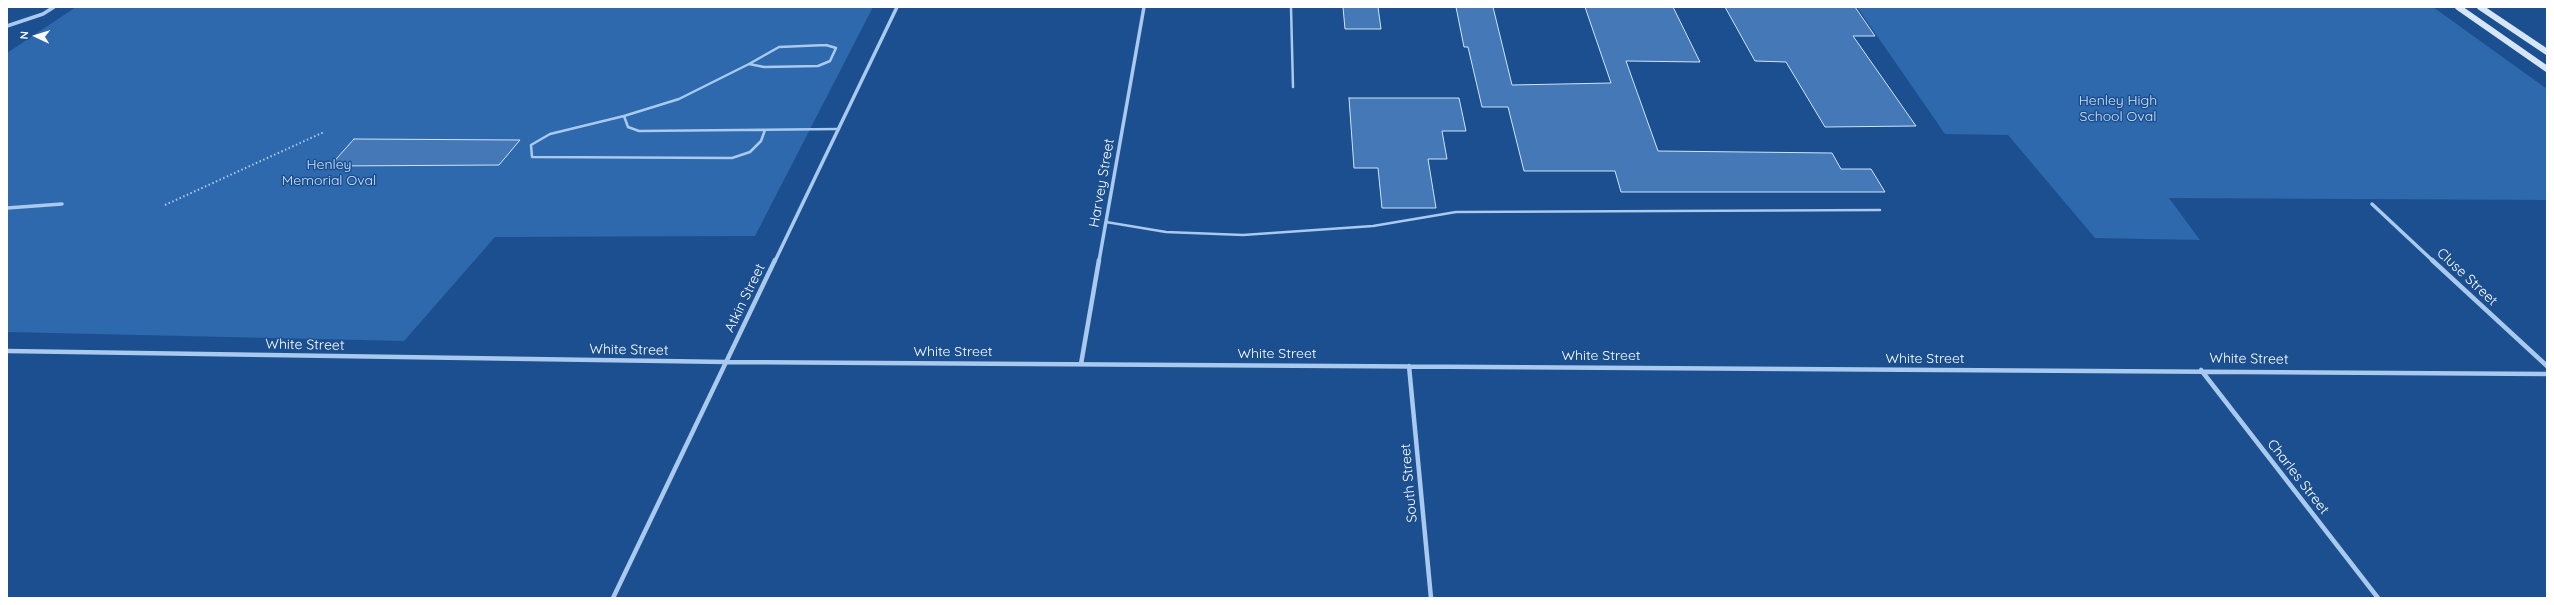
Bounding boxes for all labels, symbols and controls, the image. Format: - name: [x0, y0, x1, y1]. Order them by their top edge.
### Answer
- north arrow: [16, 16, 56, 56]
- text: N: [17, 31, 31, 40]
- park label: Henley High School Oval: [2079, 93, 2157, 126]
- street label: Harvey Street: [1086, 137, 1118, 229]
- park label: Henley Memorial Oval: [282, 157, 376, 190]
- street label: Cluse Street: [2433, 245, 2501, 309]
- street label: Atkin Street: [721, 261, 769, 335]
- street label: White Street: [265, 336, 345, 354]
- street label: White Street: [589, 341, 669, 359]
- street label: White Street: [913, 344, 993, 360]
- street label: White Street: [1237, 346, 1317, 362]
- street label: White Street: [1561, 348, 1641, 364]
- street label: White Street: [2209, 350, 2289, 368]
- street label: White Street: [1885, 351, 1965, 367]
- street label: Charles Street: [2263, 436, 2333, 518]
- street label: South Street: [1397, 443, 1421, 523]

